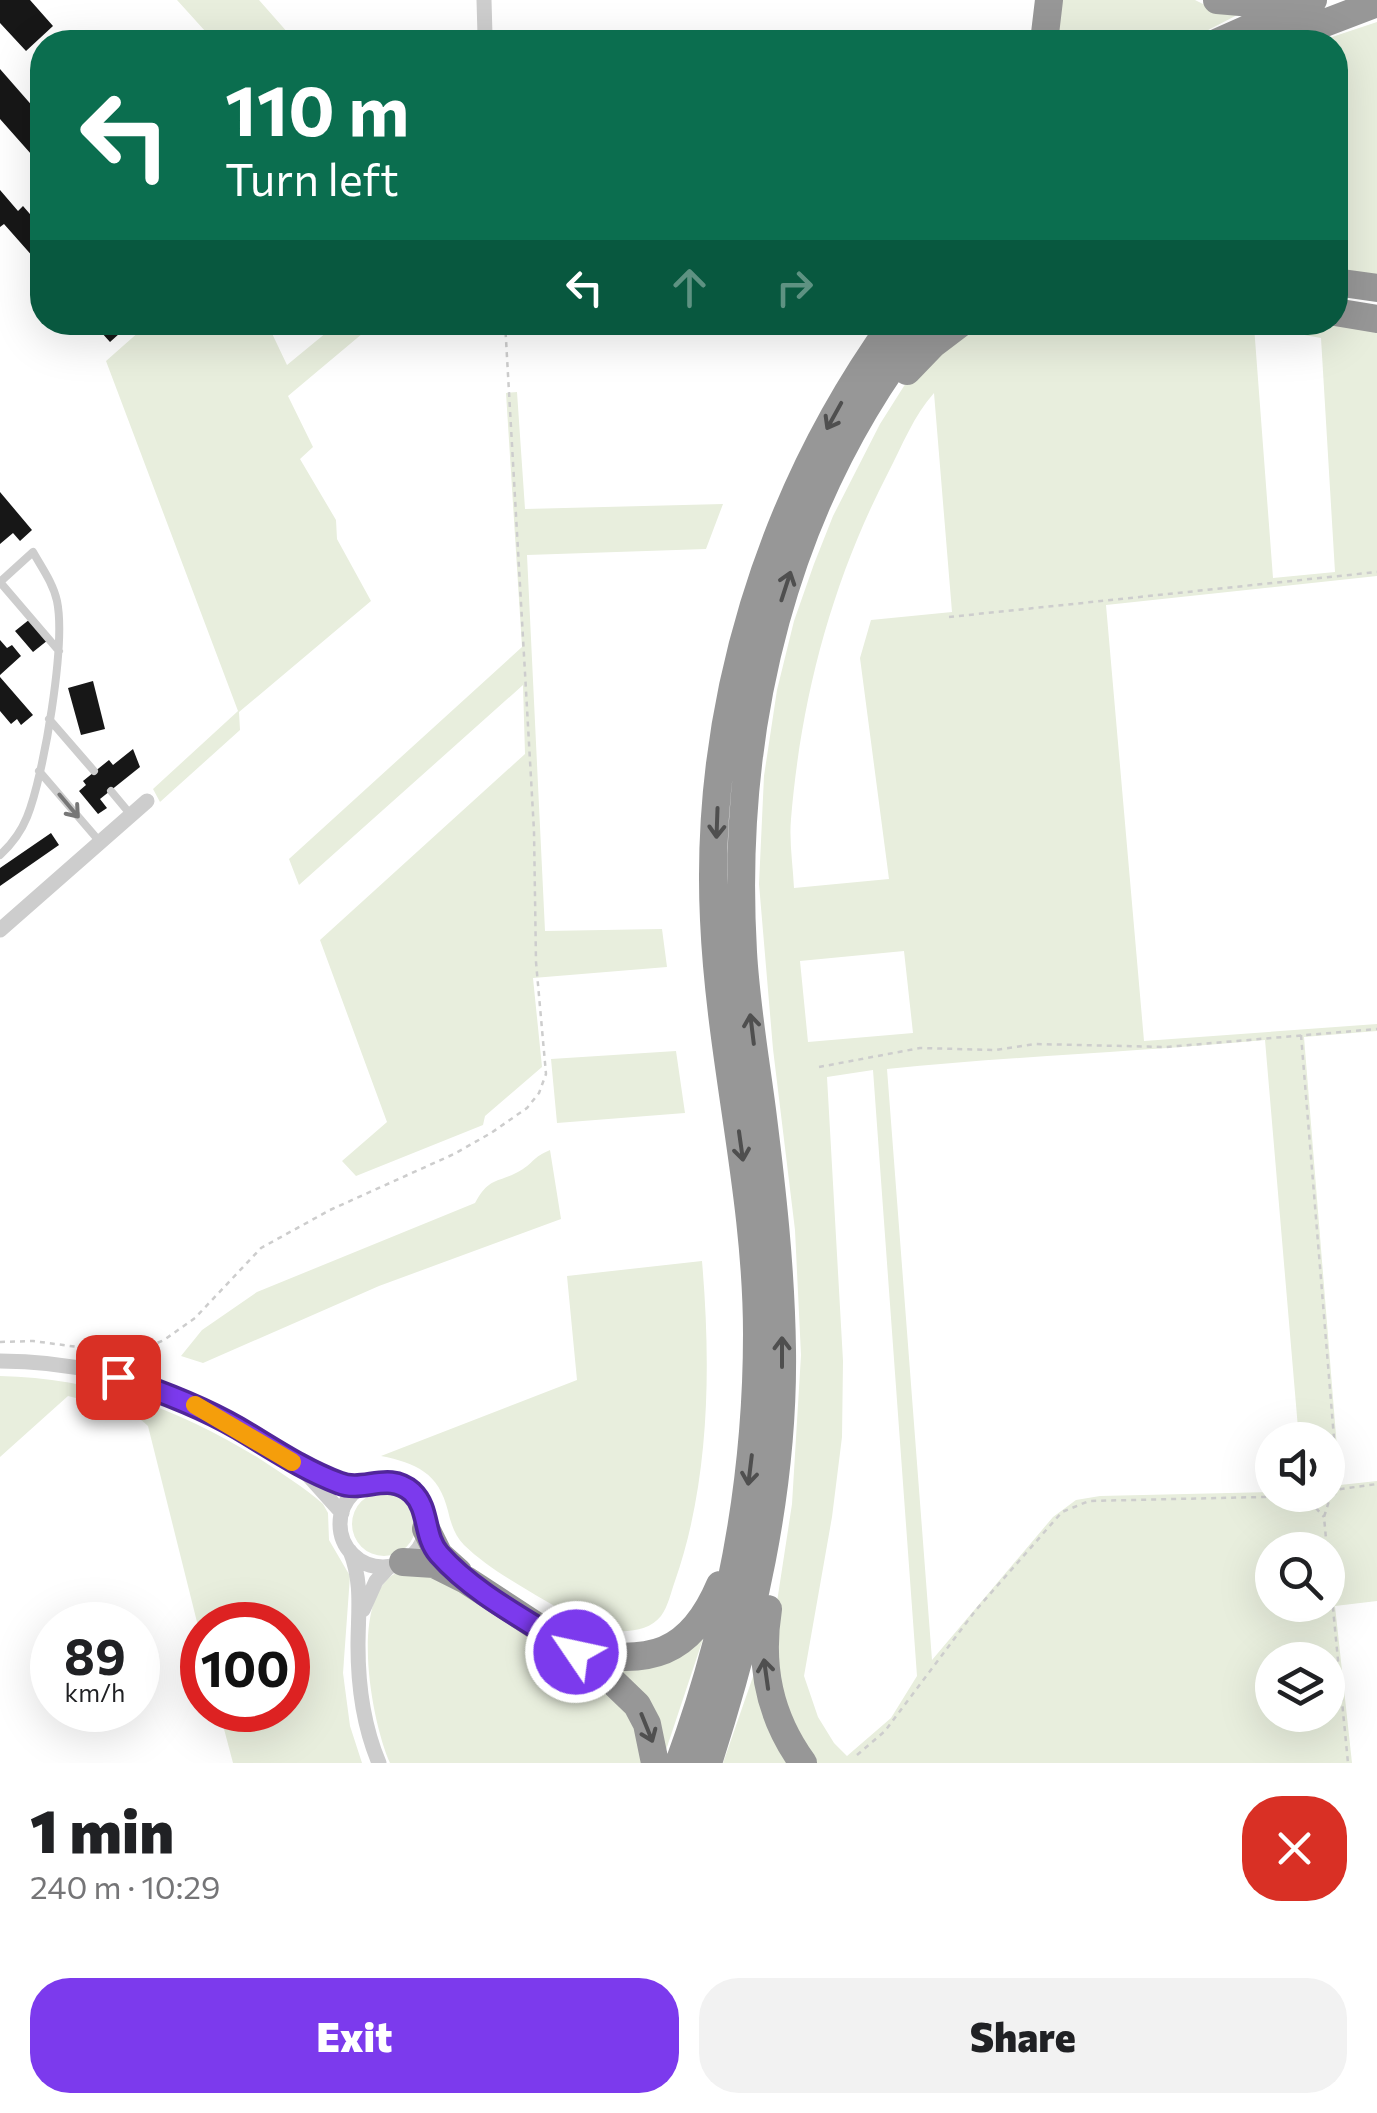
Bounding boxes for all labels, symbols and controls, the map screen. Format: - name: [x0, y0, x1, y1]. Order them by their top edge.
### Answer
- text: 110 m: [225, 65, 409, 150]
- icon: left: [60, 70, 190, 200]
- text: Turn left: [225, 150, 399, 205]
- icon: left: [557, 260, 612, 315]
- icon: ahead: [662, 260, 717, 315]
- icon: right: [767, 260, 822, 315]
- one-way arrow: [823, 401, 843, 430]
- one-way arrow: [779, 571, 797, 603]
- one-way arrow: [58, 793, 80, 819]
- one-way arrow: [707, 806, 726, 838]
- one-way arrow: [742, 1013, 760, 1045]
- one-way arrow: [733, 1129, 751, 1162]
- pin: [76, 1335, 161, 1420]
- one-way arrow: [772, 1337, 792, 1370]
- icon: arrive: [91, 1350, 146, 1405]
- map controls: [1255, 1422, 1345, 1732]
- button: sound: [1255, 1422, 1345, 1512]
- one-way arrow: [740, 1453, 759, 1486]
- button: search: [1255, 1532, 1345, 1622]
- position arrow: [524, 1600, 628, 1704]
- speed limit sign: 100: [180, 1602, 310, 1732]
- text: 89: [64, 1624, 126, 1685]
- button: layers: [1255, 1642, 1345, 1732]
- one-way arrow: [756, 1659, 774, 1691]
- text: km/h: [65, 1677, 125, 1707]
- one-way arrow: [640, 1712, 658, 1743]
- text: 1 min: [30, 1792, 174, 1865]
- button: close: [1242, 1796, 1347, 1901]
- text: 240 m · 10:29: [30, 1866, 220, 1906]
- button: Exit: [30, 1978, 679, 2093]
- button: Share: [699, 1978, 1347, 2093]

